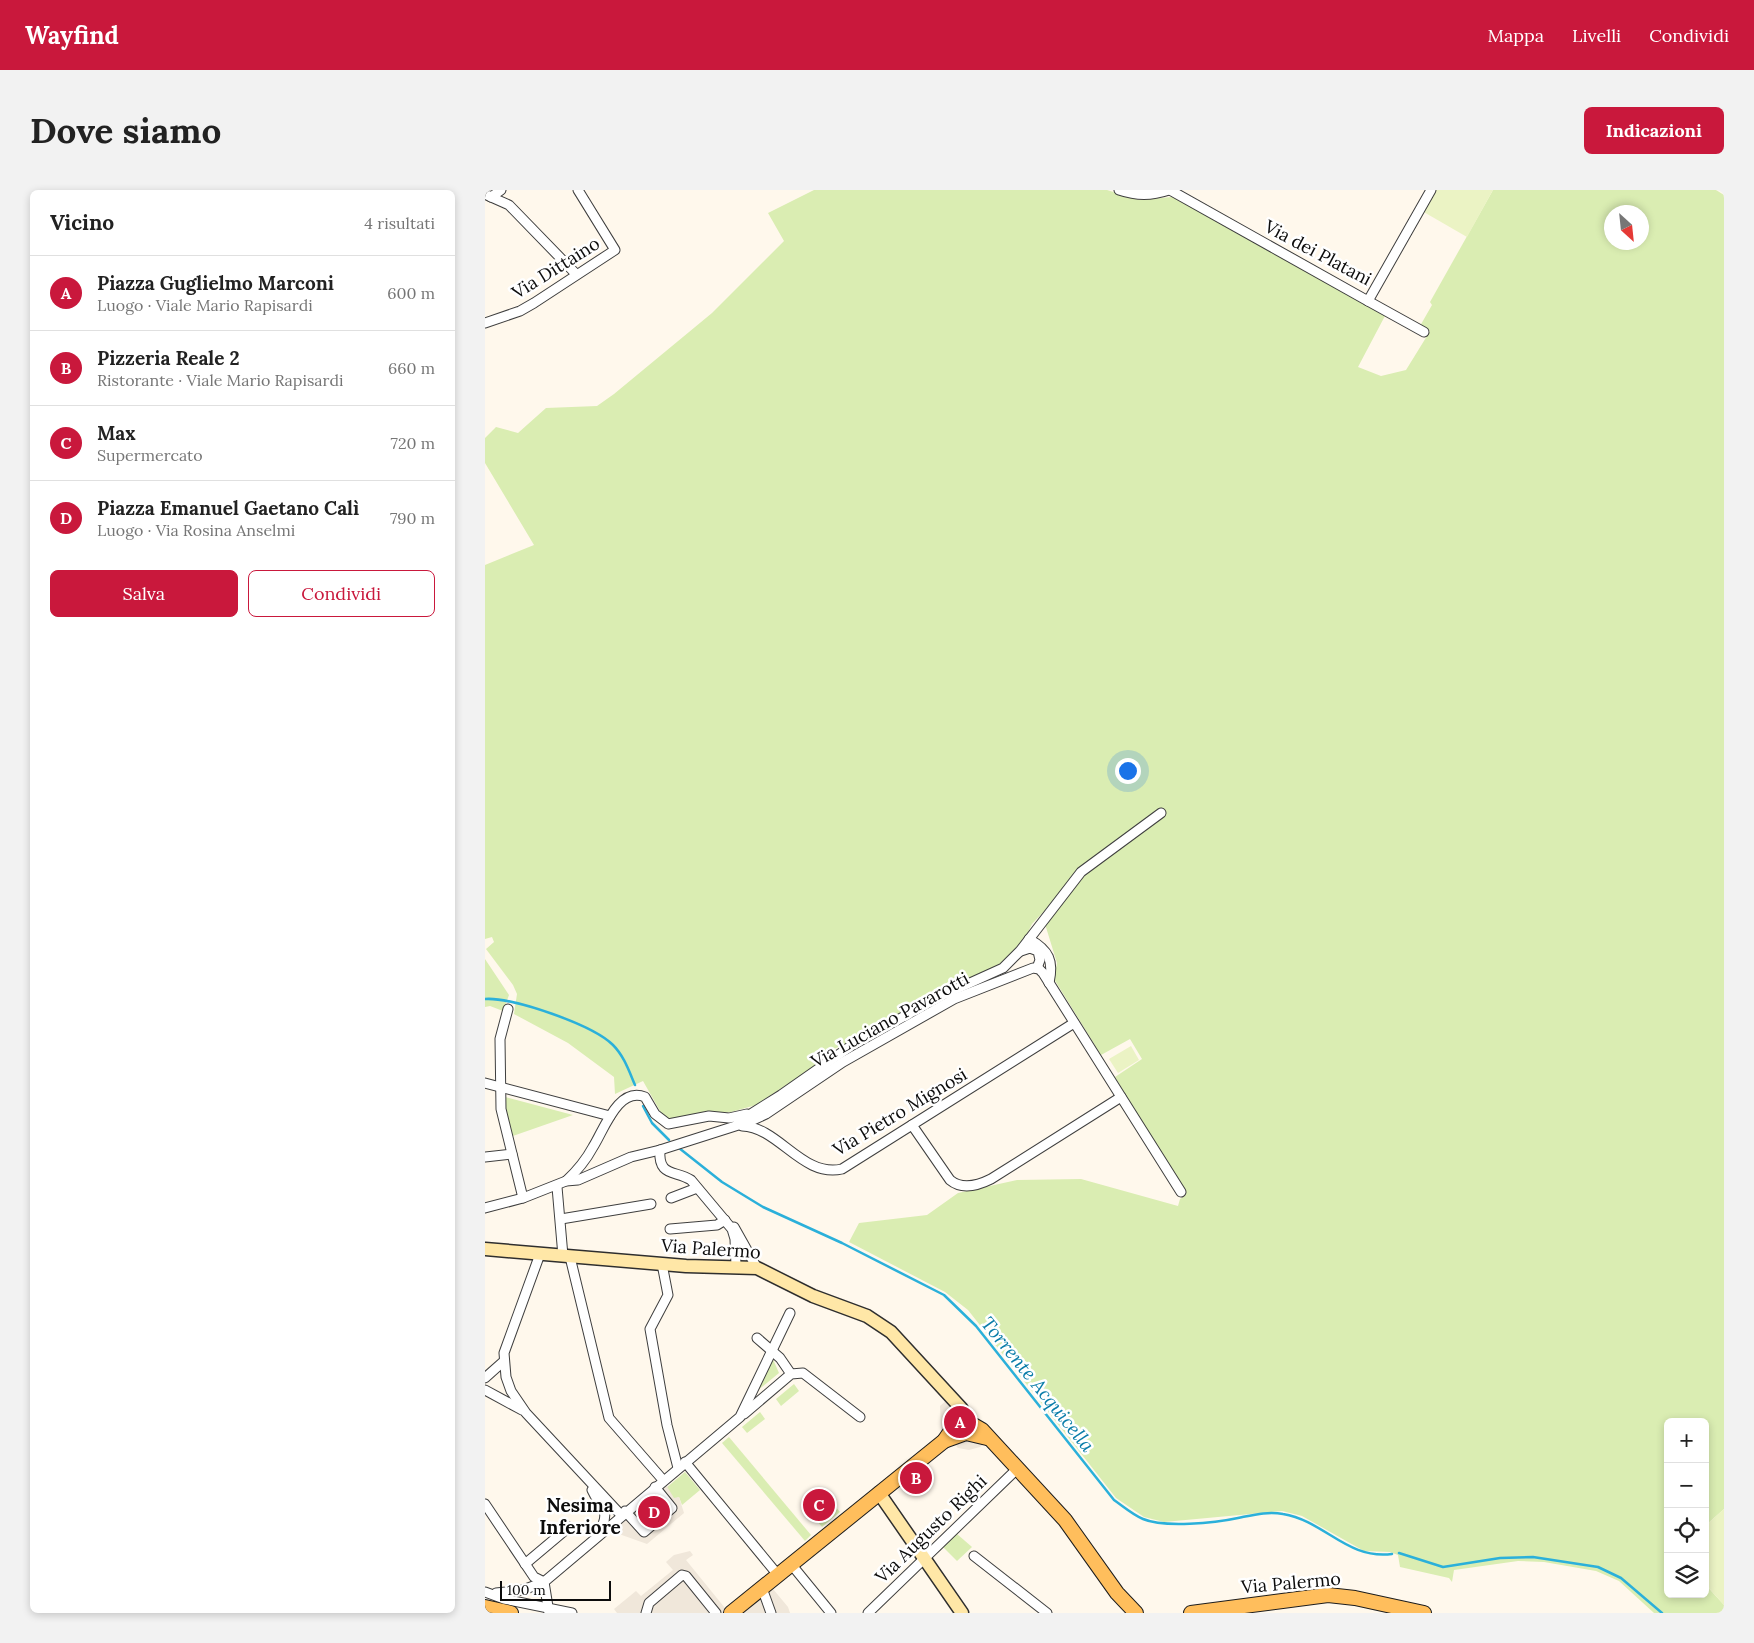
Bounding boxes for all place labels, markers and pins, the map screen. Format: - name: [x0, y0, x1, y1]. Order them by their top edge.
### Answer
- pin: A: [944, 1403, 976, 1441]
- pin: B: [900, 1459, 932, 1497]
- pin: C: [803, 1486, 835, 1524]
- pin: D: [638, 1493, 670, 1531]

